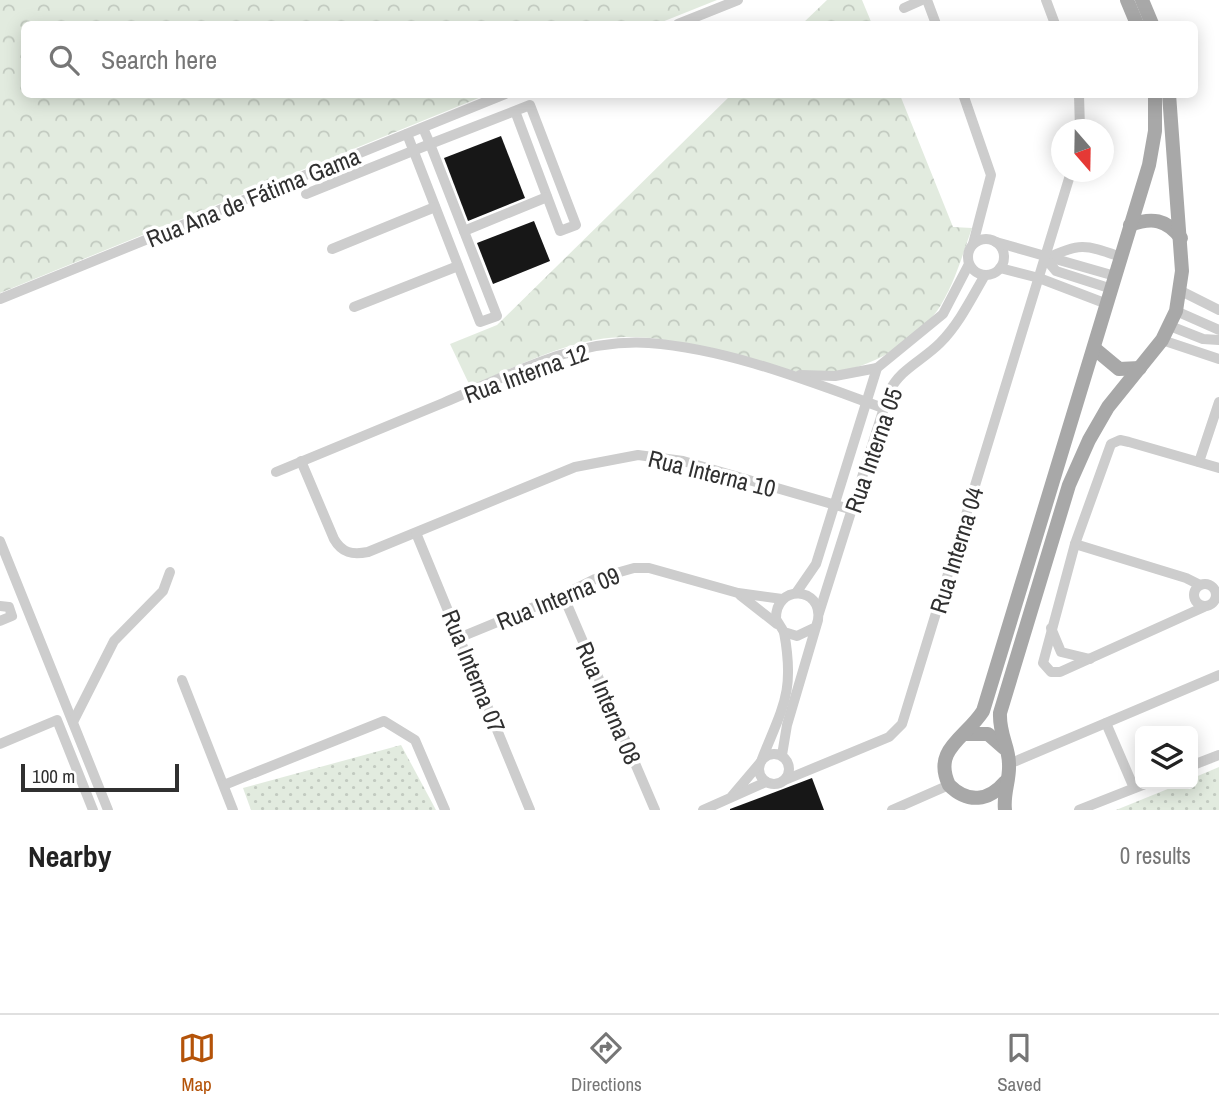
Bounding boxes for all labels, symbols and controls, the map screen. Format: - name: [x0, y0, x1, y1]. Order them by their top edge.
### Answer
- search box: [21, 21, 1198, 98]
- icon: search: [45, 41, 83, 79]
- text: Search here: [101, 42, 217, 77]
- north arrow: [1051, 119, 1114, 182]
- street label: Rua Ana de Fátima Gama: [141, 139, 365, 254]
- street label: Rua Interna 12: [459, 336, 593, 410]
- street label: Rua Interna 05: [837, 383, 909, 517]
- street label: Rua Interna 10: [645, 442, 779, 504]
- street label: Rua Interna 04: [922, 483, 990, 617]
- street label: Rua Interna 09: [492, 559, 624, 637]
- street label: Rua Interna 07: [435, 605, 513, 737]
- street label: Rua Interna 08: [569, 637, 649, 769]
- map controls: [1135, 726, 1198, 789]
- button: layers: [1135, 726, 1198, 789]
- scale bar: [21, 761, 178, 793]
- text: 100 m: [32, 763, 75, 789]
- text: Nearby: [28, 836, 111, 876]
- text: 0 results: [1120, 840, 1191, 871]
- tab: Map: [178, 1029, 216, 1097]
- tab: Directions: [571, 1029, 642, 1097]
- tab: Saved: [997, 1029, 1041, 1097]

